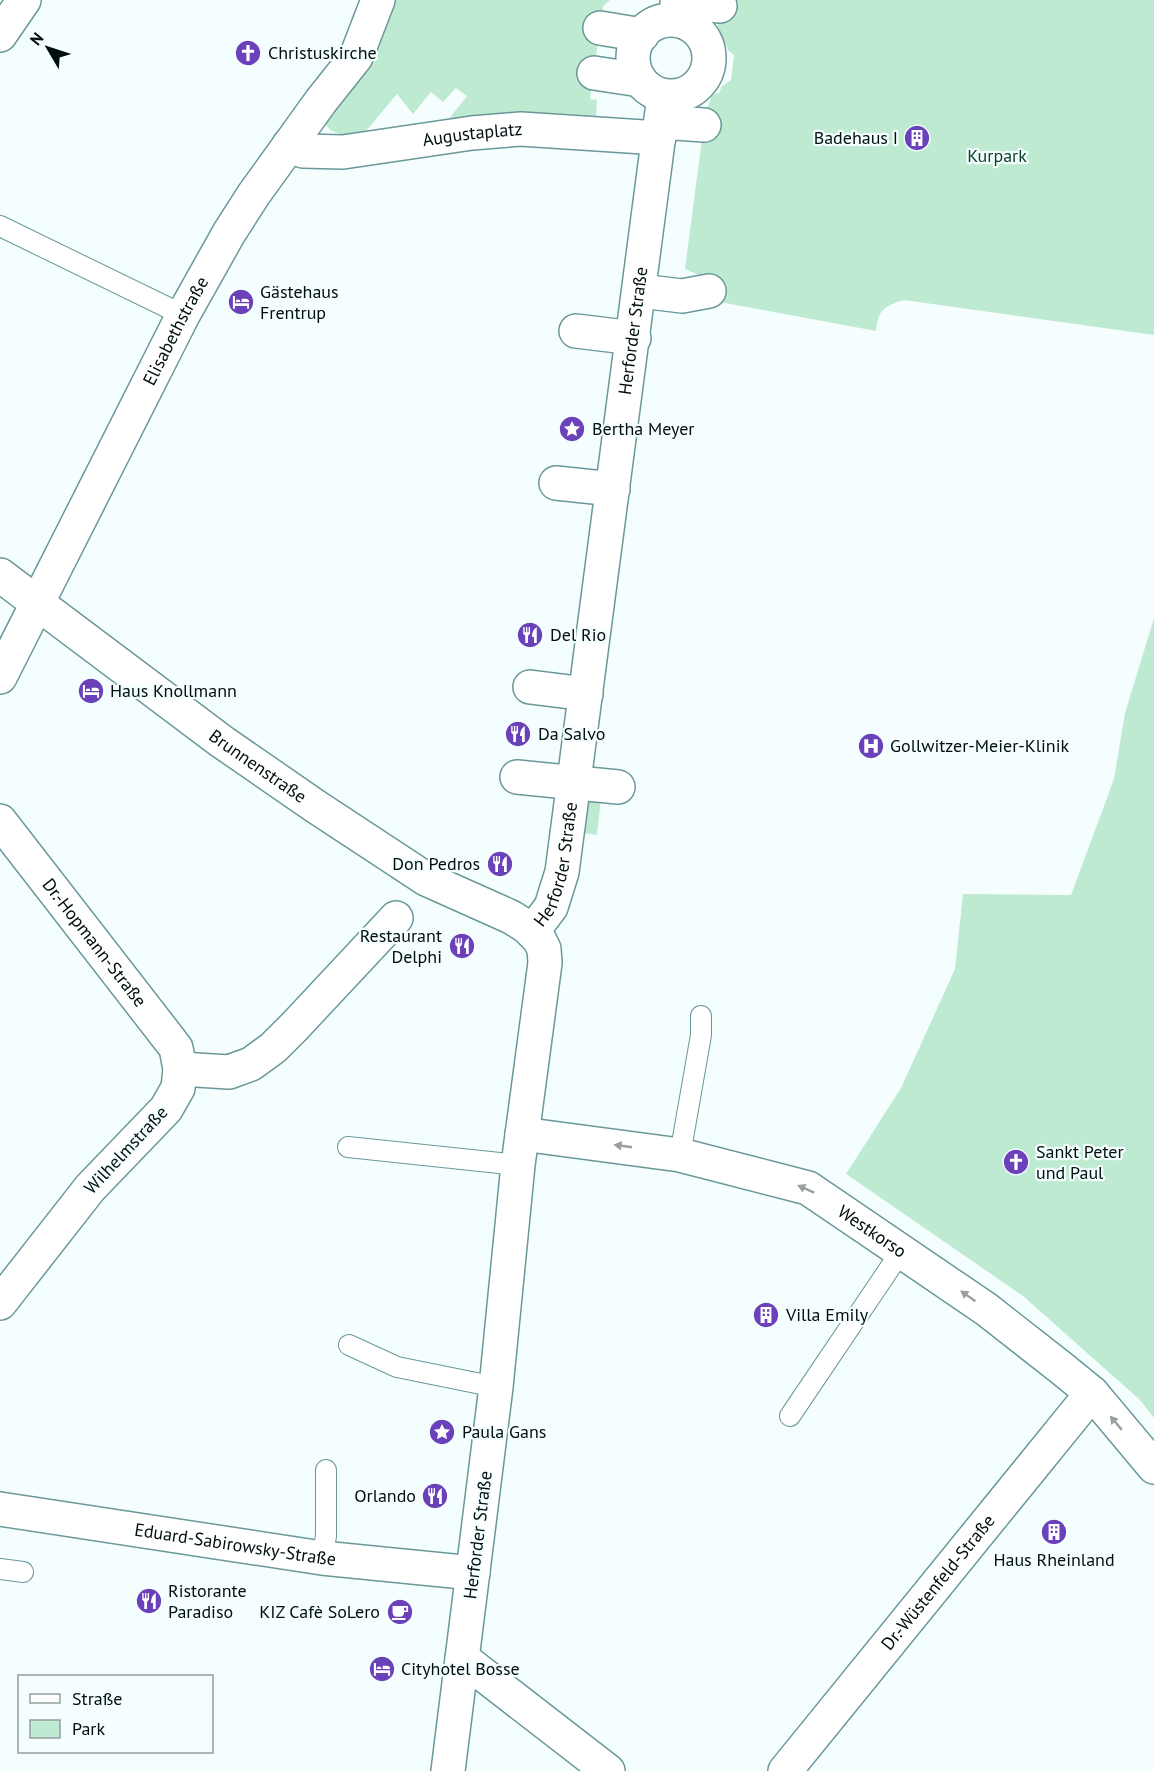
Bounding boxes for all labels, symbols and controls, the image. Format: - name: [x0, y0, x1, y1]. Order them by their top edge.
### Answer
- north arrow: [18, 18, 78, 78]
- text: N: [25, 28, 47, 49]
- church icon: Christuskirche: [233, 38, 263, 68]
- place label: Christuskirche: [268, 41, 377, 64]
- street label: Augustaplatz: [421, 117, 523, 151]
- building icon: Badehaus I: [902, 123, 932, 153]
- place label: Badehaus I: [814, 126, 898, 149]
- park label: Kurpark: [967, 144, 1027, 167]
- street label: Herforder Straße: [613, 265, 652, 396]
- street label: Elisabethstraße: [137, 272, 213, 389]
- place label: Gästehaus Frentrup: [260, 280, 339, 324]
- hotel icon: Gästehaus Frentrup: [226, 287, 256, 317]
- place icon: Bertha Meyer: [557, 414, 587, 444]
- place label: Bertha Meyer: [592, 417, 694, 440]
- restaurant icon: Del Rio: [515, 620, 545, 650]
- place label: Del Rio: [550, 623, 606, 646]
- hotel icon: Haus Knollmann: [76, 676, 106, 706]
- place label: Haus Knollmann: [110, 679, 237, 702]
- restaurant icon: Da Salvo: [503, 719, 533, 749]
- place label: Da Salvo: [538, 722, 605, 745]
- street label: Brunnenstraße: [205, 724, 311, 808]
- hospital icon: Gollwitzer-Meier-Klinik: [856, 731, 886, 761]
- place label: Gollwitzer-Meier-Klinik: [890, 734, 1070, 757]
- street label: Herforder Straße: [528, 801, 582, 931]
- restaurant icon: Don Pedros: [485, 849, 515, 879]
- place label: Don Pedros: [392, 852, 480, 875]
- street label: Dr.-Hopmann-Straße: [38, 873, 152, 1011]
- place label: Restaurant Delphi: [360, 924, 442, 968]
- restaurant icon: Restaurant Delphi: [447, 931, 477, 961]
- street label: Wilhelmstraße: [79, 1101, 172, 1199]
- place label: Sankt Peter und Paul: [1036, 1140, 1124, 1184]
- one-way arrow: [613, 1142, 632, 1151]
- church icon: Sankt Peter und Paul: [1001, 1147, 1031, 1177]
- one-way arrow: [796, 1184, 814, 1194]
- street label: Westkorso: [833, 1200, 911, 1263]
- one-way arrow: [961, 1290, 977, 1302]
- building icon: Villa Emily: [751, 1300, 781, 1330]
- place label: Villa Emily: [785, 1303, 869, 1326]
- one-way arrow: [1110, 1416, 1123, 1431]
- place icon: Paula Gans: [427, 1417, 457, 1447]
- place label: Paula Gans: [462, 1420, 546, 1443]
- street label: Herforder Straße: [458, 1470, 497, 1600]
- restaurant icon: Orlando: [420, 1481, 450, 1511]
- place label: Orlando: [354, 1484, 416, 1507]
- street label: Dr.-Wüstenfeld-Straße: [876, 1510, 1000, 1655]
- building icon: Haus Rheinland: [1039, 1517, 1069, 1547]
- street label: Eduard-Sabirowsky-Straße: [133, 1518, 337, 1570]
- place label: Haus Rheinland: [993, 1548, 1115, 1571]
- place label: Ristorante Paradiso: [168, 1579, 247, 1623]
- restaurant icon: Ristorante Paradiso: [134, 1586, 164, 1616]
- cafe icon: KIZ Cafè SoLero: [385, 1597, 415, 1627]
- place label: KIZ Cafè SoLero: [259, 1600, 380, 1623]
- hotel icon: Cityhotel Bosse: [367, 1654, 397, 1684]
- place label: Cityhotel Bosse: [401, 1657, 520, 1680]
- legend: [18, 1675, 213, 1753]
- text: Straße: [72, 1687, 123, 1710]
- text: Park: [72, 1717, 105, 1740]

